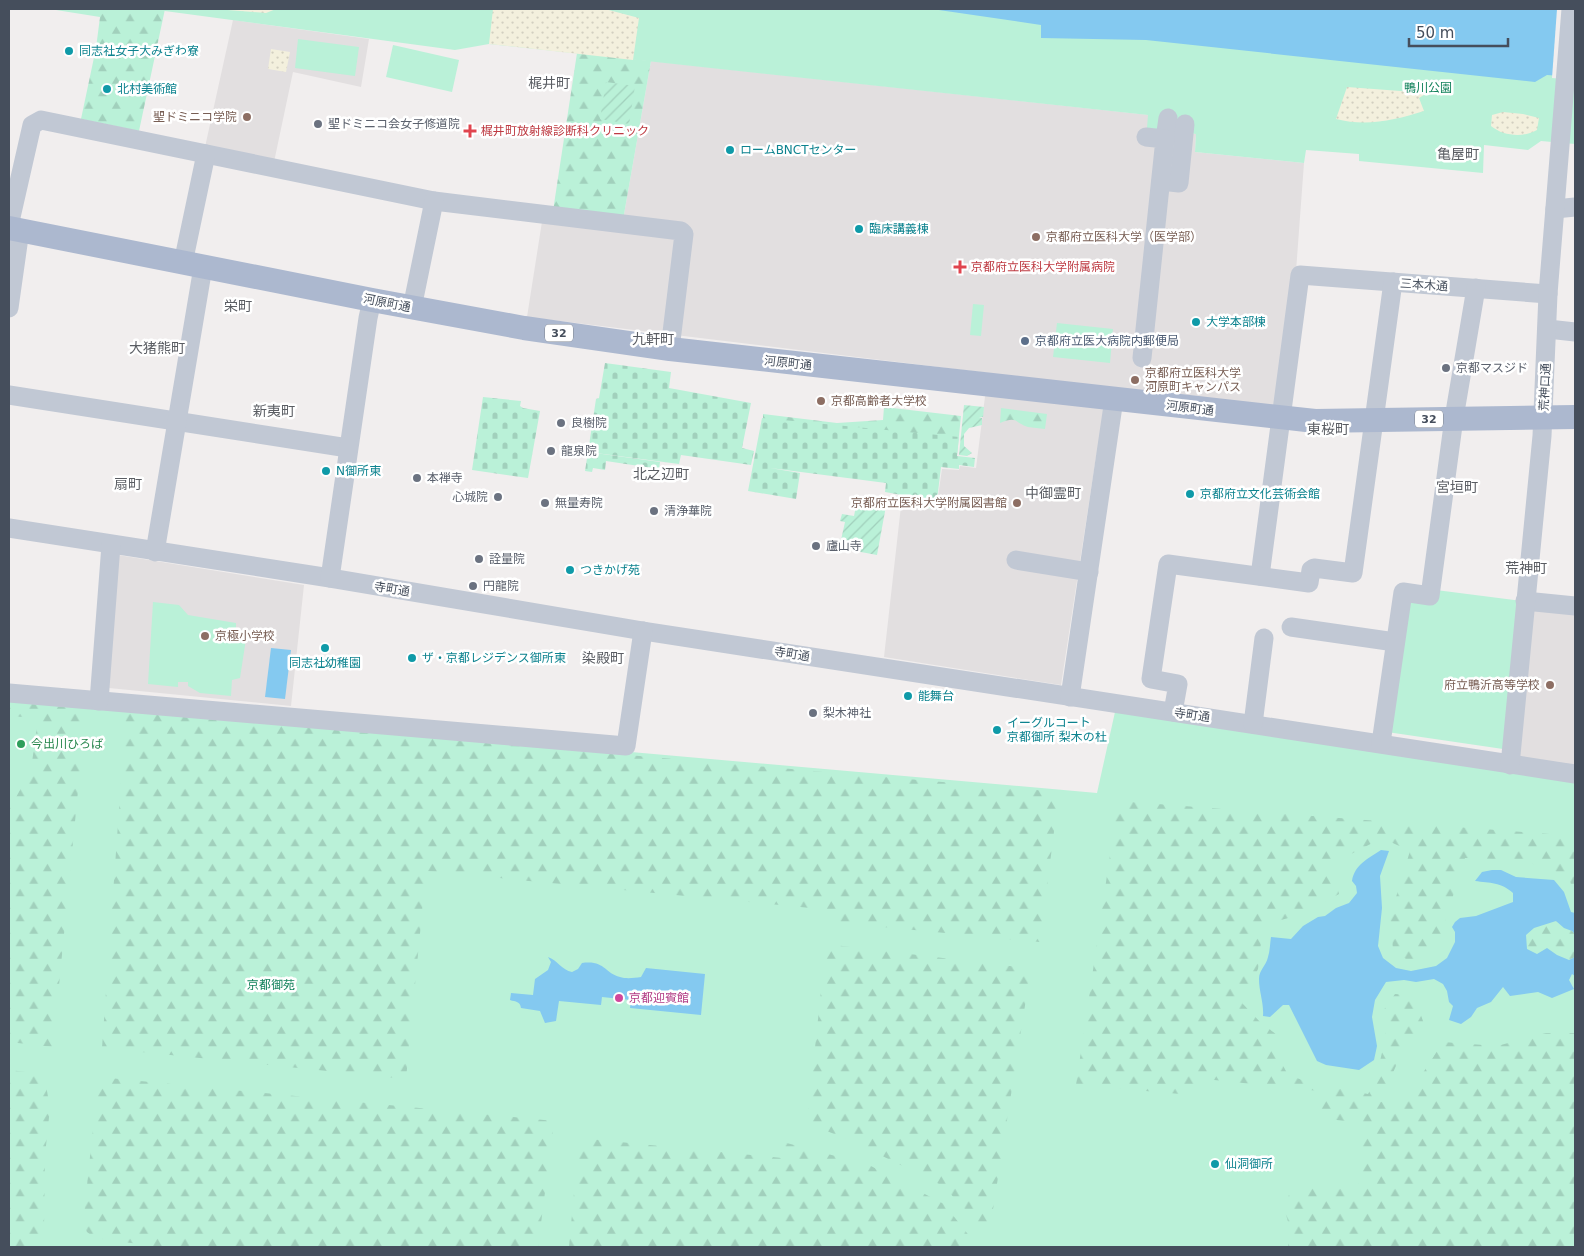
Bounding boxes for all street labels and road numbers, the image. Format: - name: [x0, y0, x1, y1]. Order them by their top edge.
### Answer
- street label: 三本木通: [1400, 276, 1448, 294]
- street label: 河原町通: [362, 292, 412, 314]
- road number: 32: [545, 324, 573, 342]
- street label: 河原町通: [763, 354, 813, 372]
- street label: 荒神口通: [1537, 363, 1553, 411]
- street label: 河原町通: [1165, 398, 1215, 418]
- road number: 32: [1415, 410, 1443, 428]
- street label: 寺町通: [373, 579, 411, 599]
- street label: 寺町通: [773, 644, 811, 664]
- street label: 寺町通: [1173, 706, 1211, 724]

